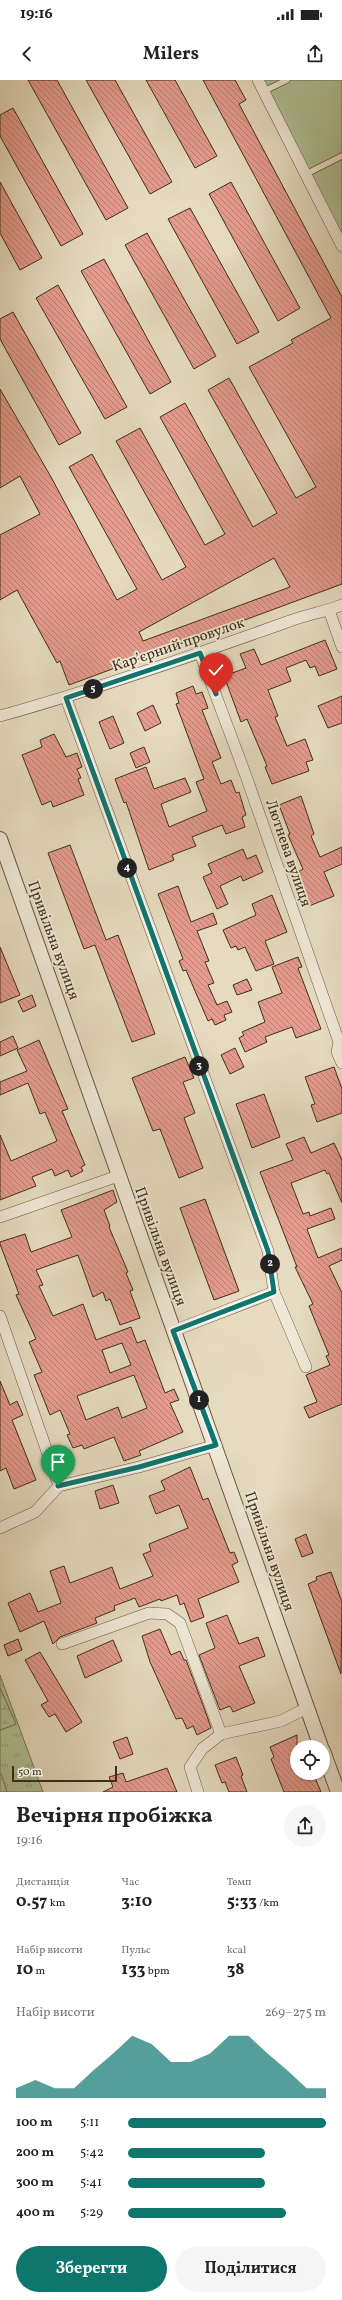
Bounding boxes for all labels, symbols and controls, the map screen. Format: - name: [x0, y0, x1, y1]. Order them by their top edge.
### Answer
- text: 19:16: [20, 4, 53, 25]
- text: Milers: [143, 42, 199, 67]
- icon: back: [16, 43, 38, 65]
- icon: share: [304, 43, 326, 65]
- street label: Карʼєрний провулок: [109, 613, 248, 678]
- pin: [199, 653, 233, 694]
- icon: check: [205, 659, 227, 681]
- pin: 5: [83, 679, 103, 699]
- text: 5: [90, 681, 96, 696]
- street label: Лютнева вулиця: [259, 797, 316, 910]
- pin: 4: [117, 858, 137, 878]
- text: 4: [124, 860, 130, 875]
- street label: Привільна вулиця: [21, 878, 84, 1003]
- pin: 3: [189, 1056, 209, 1076]
- text: 3: [196, 1058, 202, 1073]
- street label: Привільна вулиця: [128, 1184, 191, 1309]
- pin: 2: [260, 1254, 280, 1274]
- text: 2: [267, 1256, 273, 1271]
- pin: 1: [189, 1390, 209, 1410]
- text: 1: [197, 1392, 201, 1407]
- pin: [41, 1445, 75, 1486]
- icon: arrive: [47, 1451, 69, 1473]
- street label: Привільна вулиця: [238, 1489, 299, 1614]
- map controls: [290, 1740, 330, 1780]
- button: locate: [290, 1740, 330, 1780]
- scale bar: [12, 1764, 117, 1783]
- text: 50 m: [18, 1765, 42, 1780]
- text: Вечірня пробіжка: [16, 1801, 213, 1832]
- button: share: [284, 1805, 326, 1847]
- text: 19:16: [16, 1832, 42, 1850]
- text: Дистанція: [16, 1875, 69, 1890]
- text: Час: [121, 1875, 139, 1890]
- text: Темп: [227, 1875, 251, 1890]
- text: 0.57: [16, 1890, 47, 1913]
- text: 3:10: [121, 1890, 152, 1913]
- text: 5:33: [227, 1890, 257, 1913]
- text: km: [47, 1896, 65, 1911]
- text: /km: [257, 1896, 279, 1911]
- text: Набір висоти: [16, 1943, 83, 1958]
- text: Пульс: [121, 1943, 151, 1958]
- text: kcal: [227, 1943, 246, 1958]
- text: 10: [16, 1958, 33, 1981]
- text: 133: [121, 1958, 145, 1981]
- text: 38: [227, 1958, 245, 1981]
- text: m: [33, 1964, 45, 1979]
- text: bpm: [145, 1964, 170, 1979]
- text: Набір висоти: [16, 2004, 95, 2022]
- text: 269–275 m: [265, 2004, 326, 2022]
- text: 100 m: [16, 2114, 53, 2132]
- text: 5:11: [80, 2114, 99, 2132]
- text: 200 m: [16, 2144, 54, 2162]
- text: 5:42: [80, 2144, 104, 2162]
- text: 300 m: [16, 2174, 54, 2192]
- text: 5:41: [80, 2174, 102, 2192]
- text: 400 m: [16, 2204, 55, 2222]
- text: 5:29: [80, 2204, 103, 2222]
- button: Зберегти: [16, 2246, 167, 2292]
- button: Поділитися: [175, 2246, 326, 2292]

